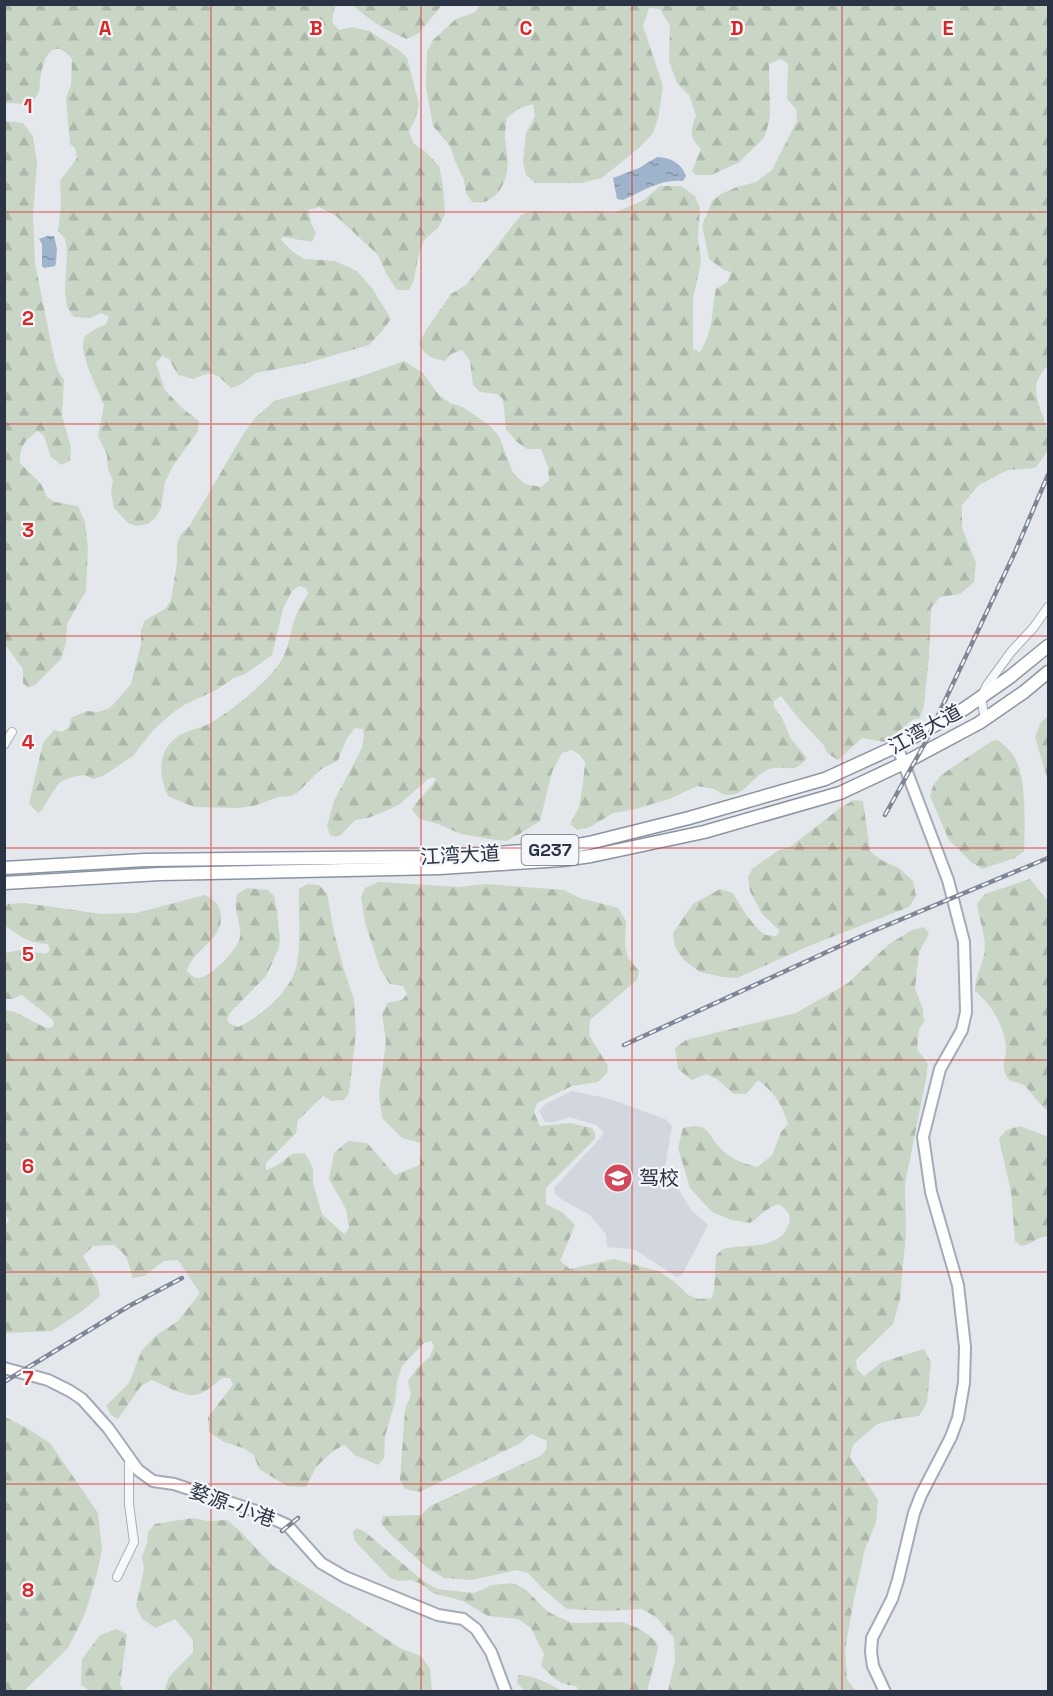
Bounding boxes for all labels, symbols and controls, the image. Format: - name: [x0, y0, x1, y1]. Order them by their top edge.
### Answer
- text: A: [99, 15, 112, 41]
- text: B: [309, 15, 323, 41]
- text: C: [520, 15, 533, 41]
- text: D: [730, 15, 744, 41]
- text: E: [942, 15, 954, 41]
- text: 1: [23, 93, 33, 119]
- text: 2: [22, 305, 34, 331]
- text: 3: [22, 517, 34, 543]
- street label: 江湾大道: [884, 698, 966, 760]
- text: 4: [22, 729, 35, 755]
- road number: G237: [522, 835, 578, 865]
- street label: 江湾大道: [419, 840, 501, 870]
- text: 5: [22, 941, 34, 967]
- text: 6: [22, 1153, 34, 1179]
- school or university icon: 驾校: [602, 1162, 634, 1194]
- place label: 驾校: [639, 1165, 679, 1191]
- text: 7: [22, 1365, 34, 1391]
- street label: 婺源-小港: [186, 1478, 278, 1532]
- text: 8: [22, 1577, 34, 1603]

